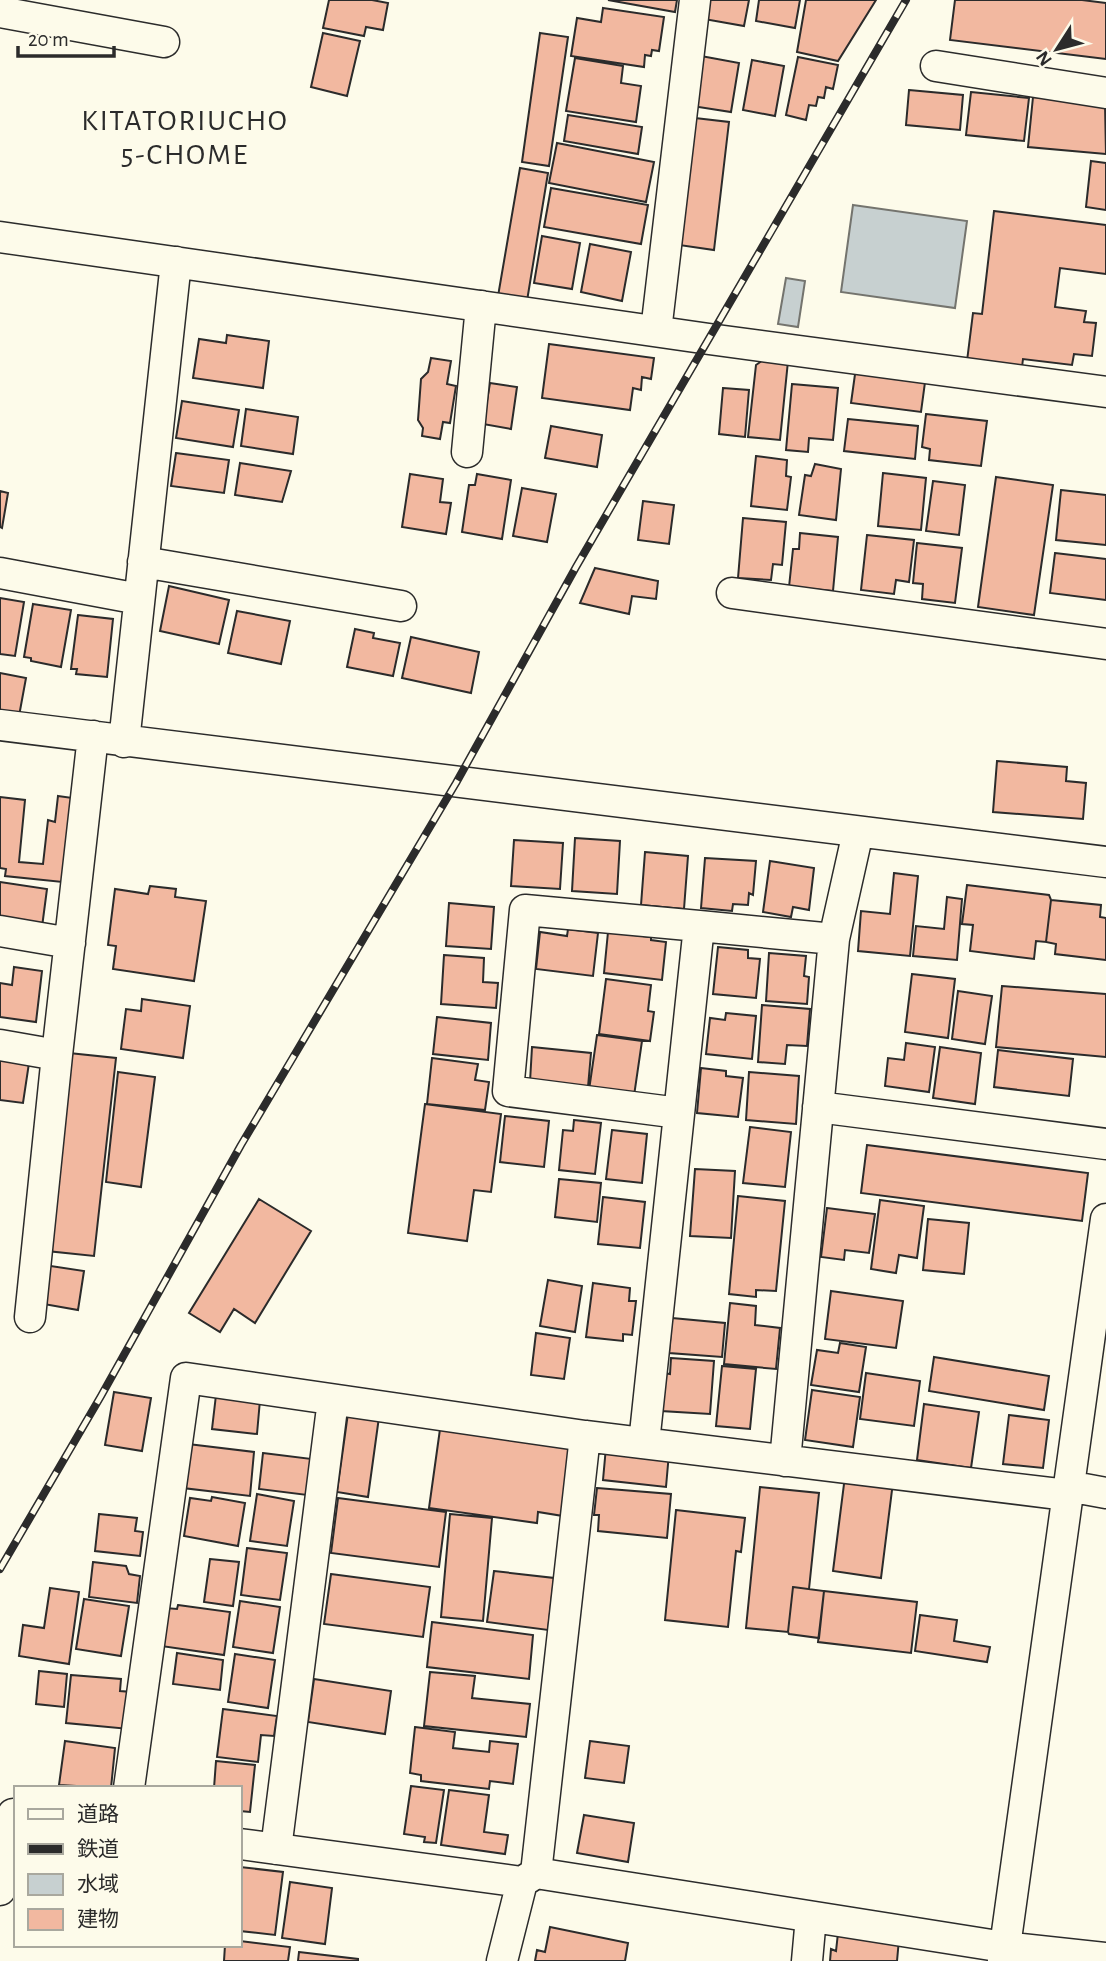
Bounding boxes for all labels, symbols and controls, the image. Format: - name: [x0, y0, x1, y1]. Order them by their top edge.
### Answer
- scale bar: [18, 14, 114, 58]
- north arrow: [1022, 14, 1092, 84]
- text: 20 m: [28, 29, 69, 50]
- text: N: [1033, 47, 1056, 69]
- district label: KITATORIUCHO 5-CHOME: [81, 106, 289, 170]
- legend: [14, 1786, 242, 1947]
- text: 道路: [77, 1803, 119, 1825]
- text: 鉄道: [77, 1838, 119, 1860]
- text: 水域: [77, 1873, 119, 1895]
- text: 建物: [77, 1908, 119, 1930]

